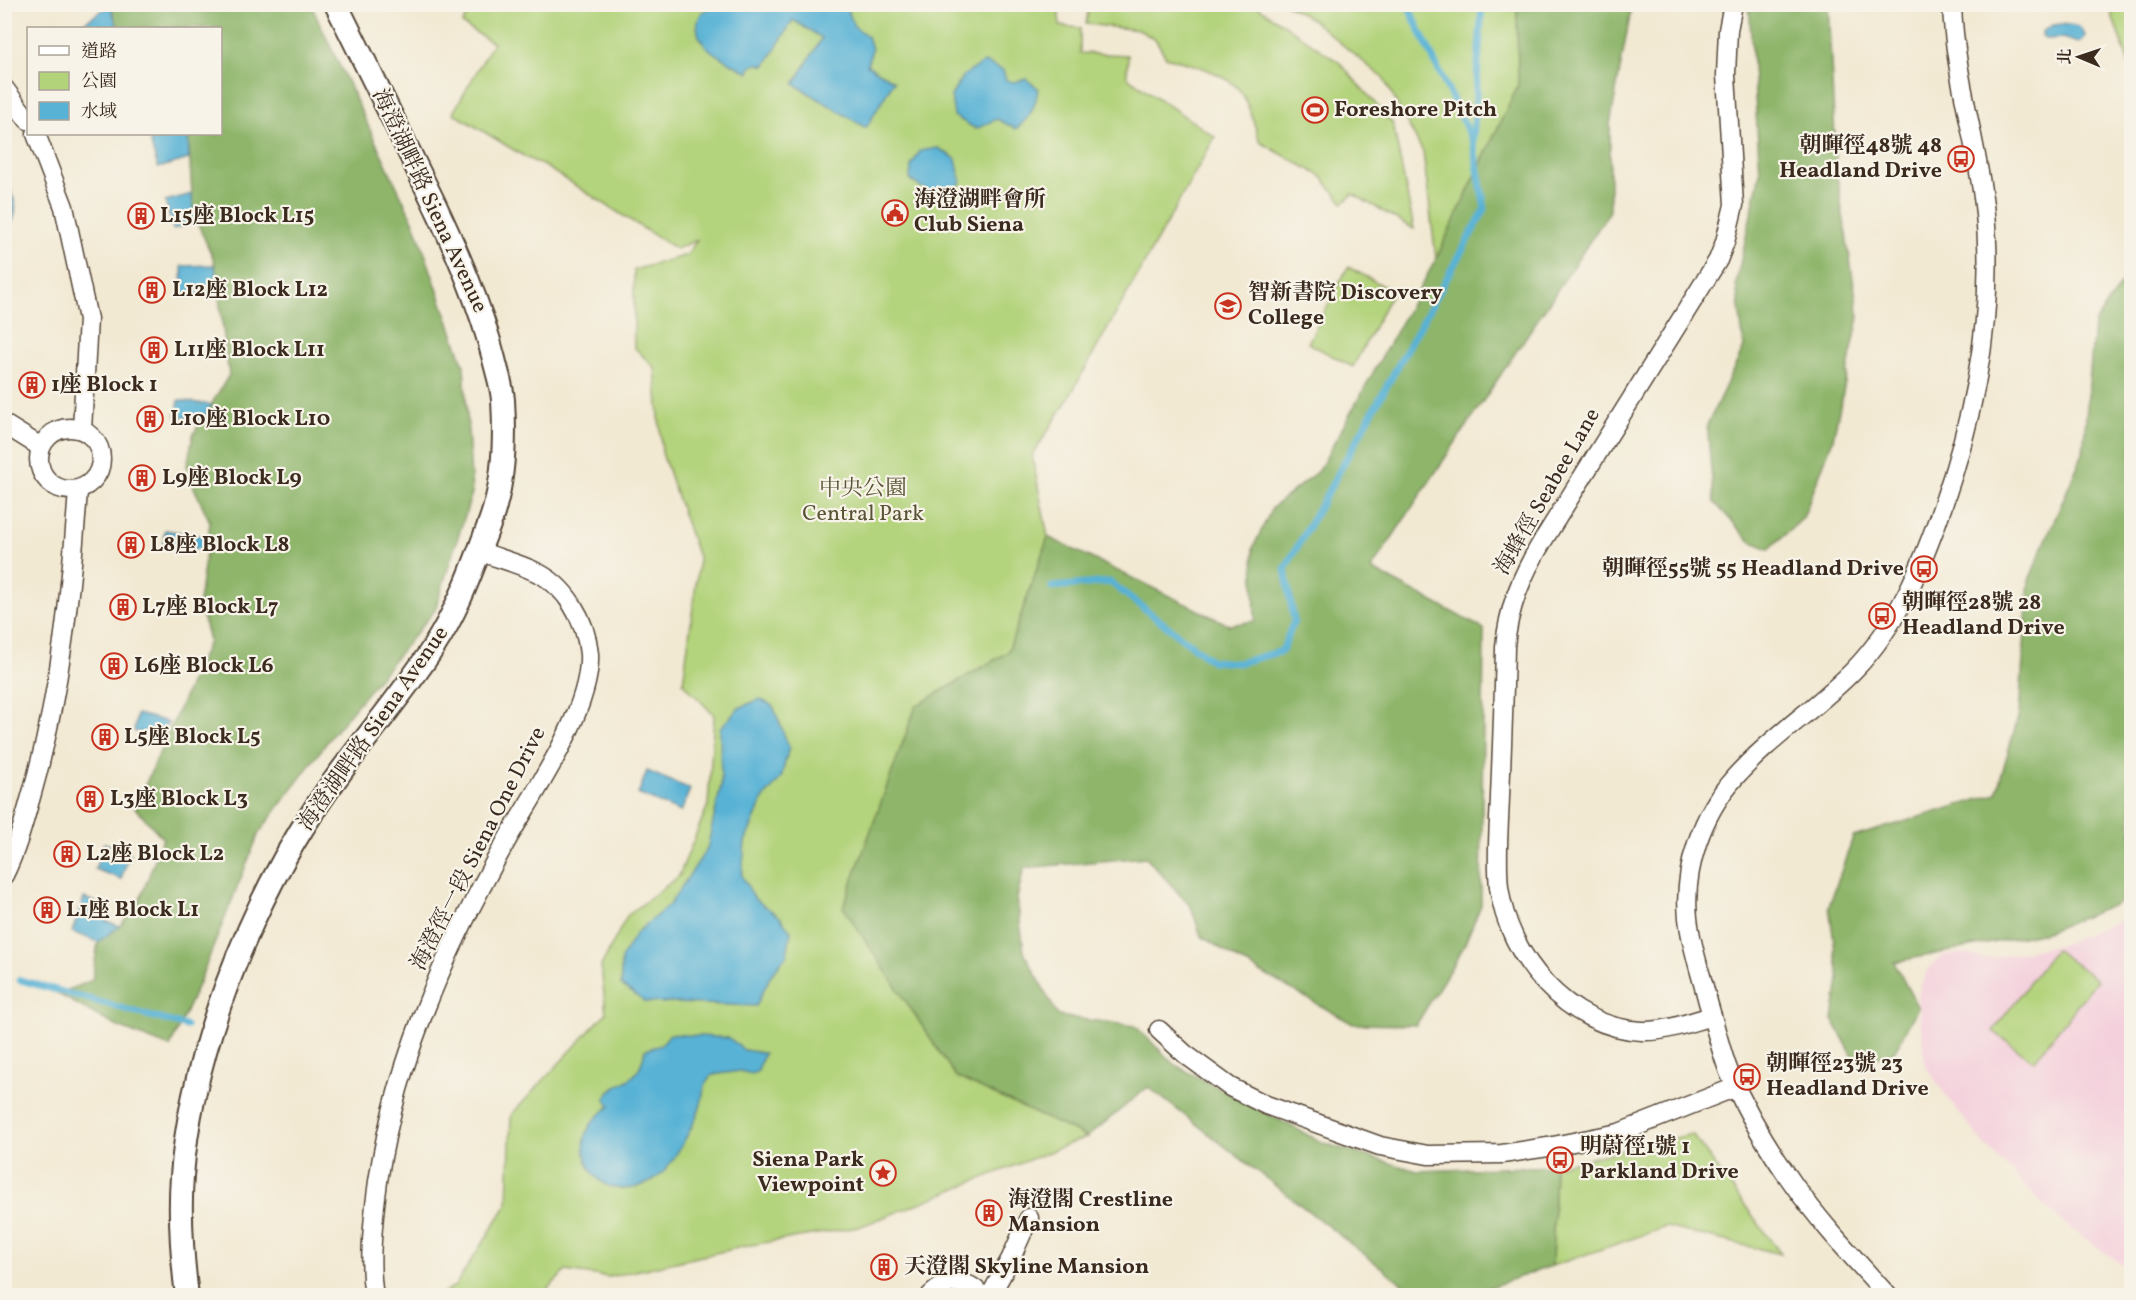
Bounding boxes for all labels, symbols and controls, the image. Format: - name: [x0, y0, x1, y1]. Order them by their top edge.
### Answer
- legend: [27, 27, 222, 135]
- north arrow: [2049, 27, 2109, 87]
- text: 道路: [81, 40, 117, 65]
- text: 北: [2055, 48, 2077, 65]
- text: 公園: [81, 70, 117, 95]
- street label: 海澄湖畔路 Siena Avenue: [363, 84, 495, 318]
- sports icon: Foreshore Pitch: [1300, 95, 1330, 125]
- place label: Foreshore Pitch: [1334, 95, 1497, 126]
- text: 水域: [81, 100, 117, 125]
- place label: 朝暉徑48號 48 Headland Drive: [1779, 131, 1942, 187]
- bus stop icon: 朝暉徑48號 48 Headland Drive: [1946, 144, 1976, 174]
- place label: 海澄湖畔會所 Club Siena: [914, 185, 1046, 241]
- public building icon: 海澄湖畔會所 Club Siena: [880, 198, 910, 228]
- building icon: L15座 Block L15: [126, 201, 156, 231]
- place label: L15座 Block L15: [160, 201, 314, 232]
- building icon: L12座 Block L12: [137, 275, 167, 305]
- place label: L12座 Block L12: [172, 275, 328, 306]
- place label: 智新書院 Discovery College: [1248, 278, 1444, 334]
- school or university icon: 智新書院 Discovery College: [1213, 291, 1243, 321]
- building icon: L11座 Block L11: [139, 335, 169, 365]
- place label: L11座 Block L11: [174, 335, 325, 366]
- building icon: 1座 Block 1: [17, 370, 47, 400]
- place label: 1座 Block 1: [51, 370, 158, 401]
- street label: 海蜂徑 Seabee Lane: [1488, 403, 1608, 581]
- building icon: L10座 Block L10: [135, 404, 165, 434]
- place label: L10座 Block L10: [170, 404, 330, 435]
- building icon: L9座 Block L9: [127, 463, 157, 493]
- place label: L9座 Block L9: [162, 463, 302, 494]
- park label: 中央公園 Central Park: [802, 474, 924, 530]
- building icon: L8座 Block L8: [116, 530, 146, 560]
- place label: L8座 Block L8: [150, 530, 289, 561]
- place label: 朝暉徑55號 55 Headland Drive: [1602, 554, 1904, 585]
- bus stop icon: 朝暉徑55號 55 Headland Drive: [1909, 554, 1939, 584]
- place label: 朝暉徑28號 28 Headland Drive: [1902, 588, 2065, 644]
- building icon: L7座 Block L7: [108, 592, 138, 622]
- place label: L7座 Block L7: [142, 592, 278, 623]
- bus stop icon: 朝暉徑28號 28 Headland Drive: [1867, 601, 1897, 631]
- street label: 海澄湖畔路 Siena Avenue: [291, 620, 457, 838]
- building icon: L6座 Block L6: [99, 651, 129, 681]
- place label: L6座 Block L6: [134, 651, 274, 682]
- building icon: L5座 Block L5: [90, 722, 120, 752]
- place label: L5座 Block L5: [124, 722, 261, 753]
- street label: 海澄徑一段 Siena One Drive: [404, 722, 554, 976]
- building icon: L3座 Block L3: [75, 784, 105, 814]
- place label: L3座 Block L3: [110, 784, 248, 815]
- building icon: L2座 Block L2: [52, 839, 82, 869]
- place label: L2座 Block L2: [86, 839, 224, 870]
- building icon: L1座 Block L1: [32, 895, 62, 925]
- place label: L1座 Block L1: [66, 895, 199, 926]
- place label: 朝暉徑23號 23 Headland Drive: [1766, 1049, 1929, 1105]
- bus stop icon: 朝暉徑23號 23 Headland Drive: [1732, 1062, 1762, 1092]
- place label: 明蔚徑1號 1 Parkland Drive: [1580, 1132, 1739, 1188]
- place label: Siena Park Viewpoint: [752, 1145, 864, 1201]
- bus stop icon: 明蔚徑1號 1 Parkland Drive: [1545, 1145, 1575, 1175]
- place icon: Siena Park Viewpoint: [868, 1158, 898, 1188]
- place label: 海澄閣 Crestline Mansion: [1008, 1185, 1173, 1241]
- building icon: 海澄閣 Crestline Mansion: [974, 1198, 1004, 1228]
- building icon: 天澄閣 Skyline Mansion: [869, 1252, 899, 1282]
- place label: 天澄閣 Skyline Mansion: [904, 1252, 1149, 1283]

